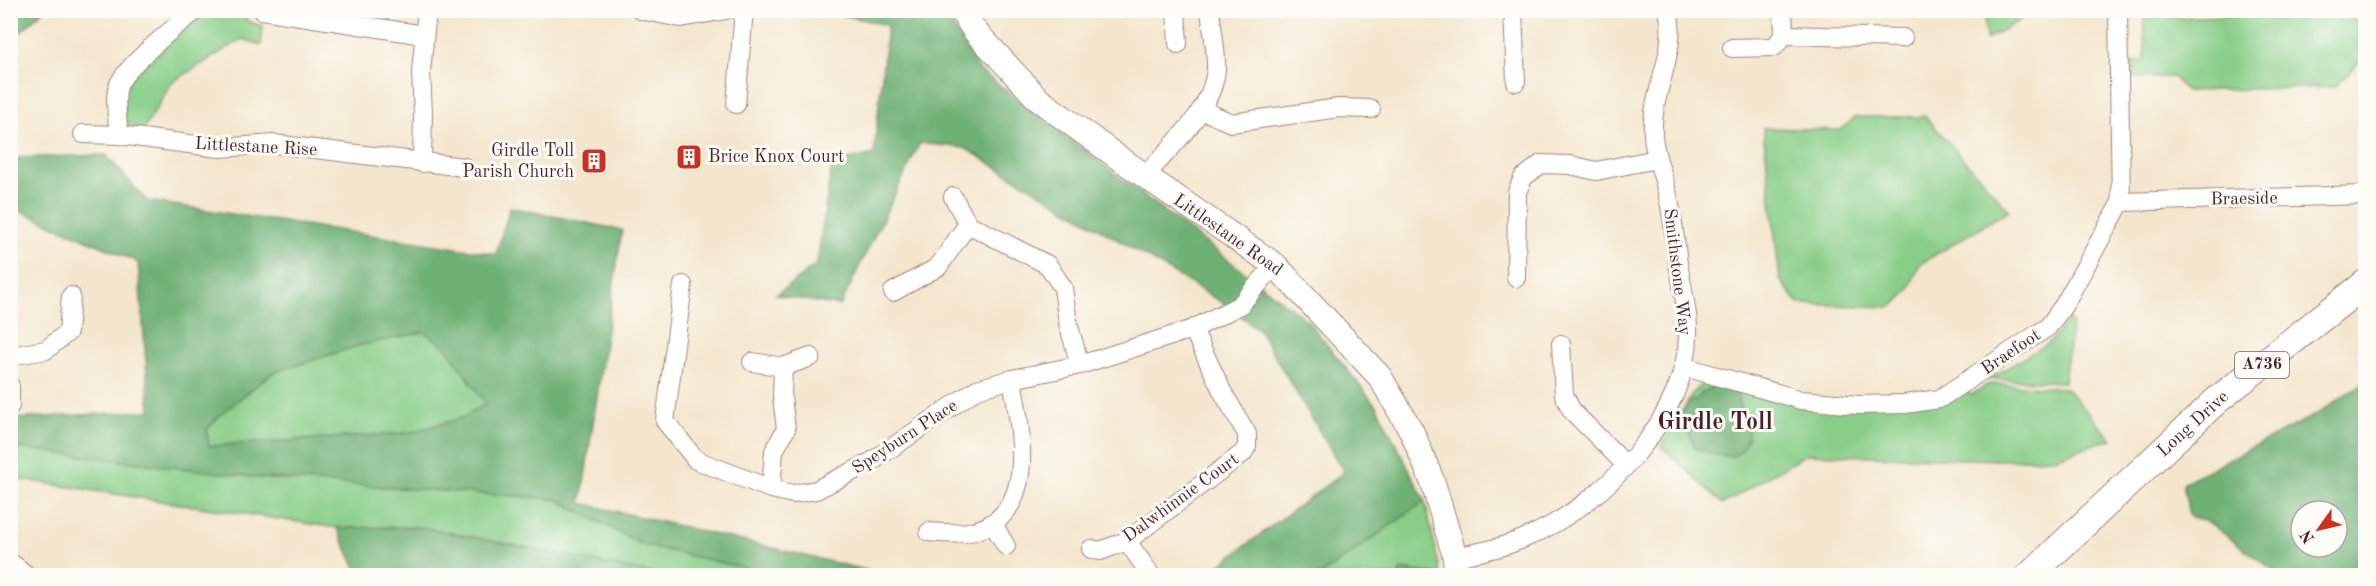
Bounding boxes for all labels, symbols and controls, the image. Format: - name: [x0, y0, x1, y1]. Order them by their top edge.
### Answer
- street label: Littlestane Rise: [194, 135, 318, 159]
- place label: Girdle Toll Parish Church: [462, 142, 574, 181]
- building icon: Brice Knox Court: [674, 142, 704, 172]
- building icon: Girdle Toll Parish Church: [579, 146, 609, 176]
- place label: Brice Knox Court: [708, 148, 844, 166]
- street label: Braeside: [2210, 189, 2278, 209]
- street label: Littlestane Road: [1170, 191, 1286, 279]
- street label: Smithstone Way: [1660, 207, 1694, 337]
- street label: Braefoot: [1978, 326, 2044, 378]
- road number: A736: [2235, 352, 2289, 378]
- street label: Long Drive: [2154, 388, 2232, 460]
- street label: Speyburn Place: [849, 396, 961, 478]
- district label: Girdle Toll: [1657, 411, 1773, 435]
- street label: Dalwhinnie Court: [1120, 450, 1242, 546]
- north arrow: [2289, 499, 2349, 559]
- text: N: [2298, 526, 2318, 546]

